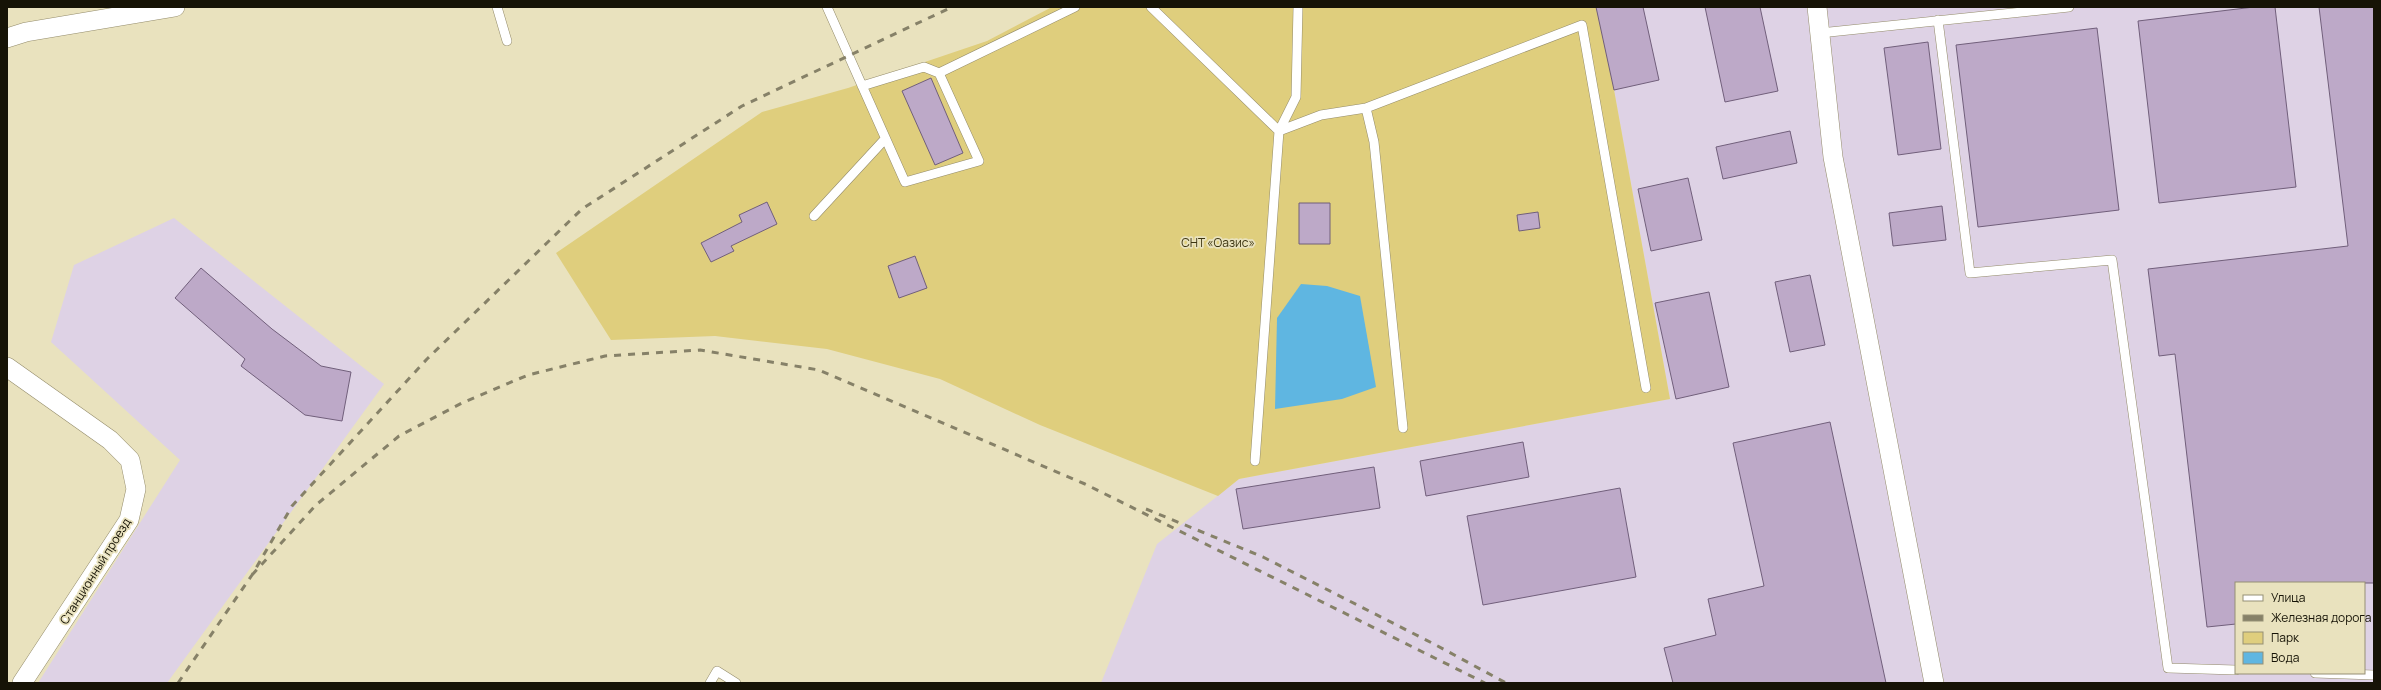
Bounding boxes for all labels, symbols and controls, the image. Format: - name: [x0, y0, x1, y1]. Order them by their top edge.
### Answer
- park label: СНТ «Оазис»: [1181, 234, 1255, 251]
- street label: Станционный проезд: [55, 515, 135, 627]
- legend: [2235, 582, 2365, 674]
- text: Улица: [2271, 589, 2305, 606]
- text: Железная дорога: [2271, 609, 2371, 626]
- text: Парк: [2271, 629, 2300, 646]
- text: Вода: [2271, 649, 2299, 666]

